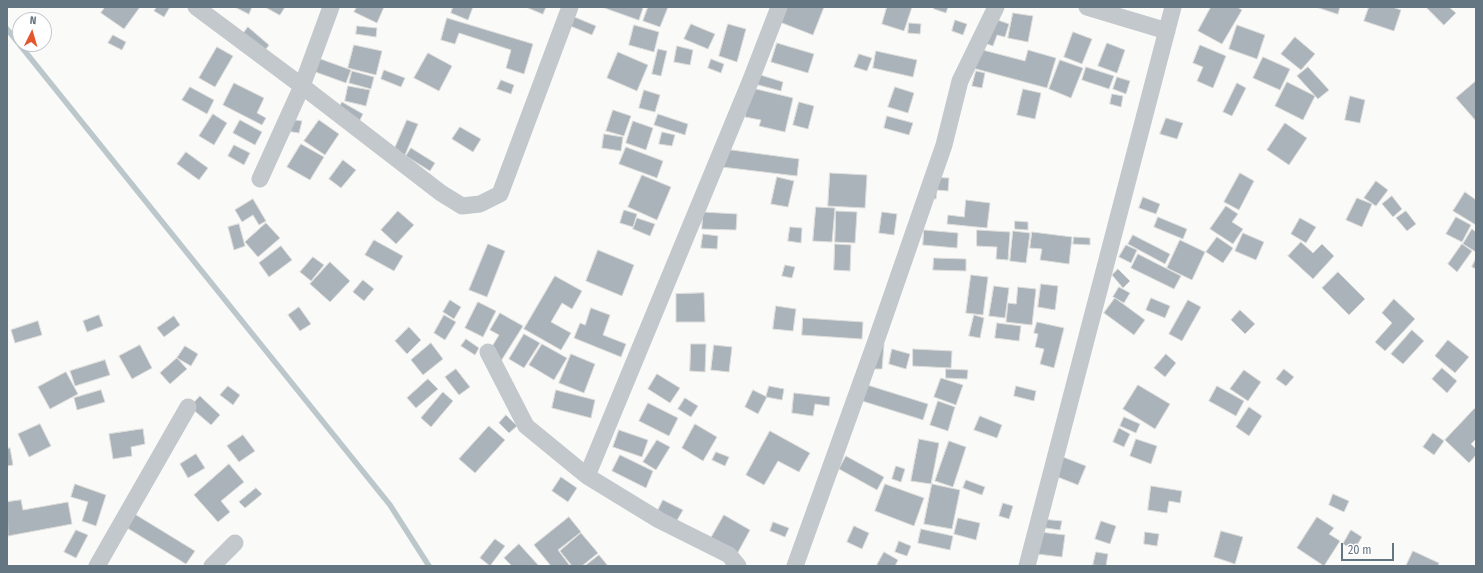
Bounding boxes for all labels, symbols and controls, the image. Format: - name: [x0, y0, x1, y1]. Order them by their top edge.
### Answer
- north arrow: [12, 12, 52, 52]
- text: N: [29, 14, 37, 27]
- scale bar: [1343, 535, 1396, 561]
- text: 20 m: [1348, 543, 1372, 557]

